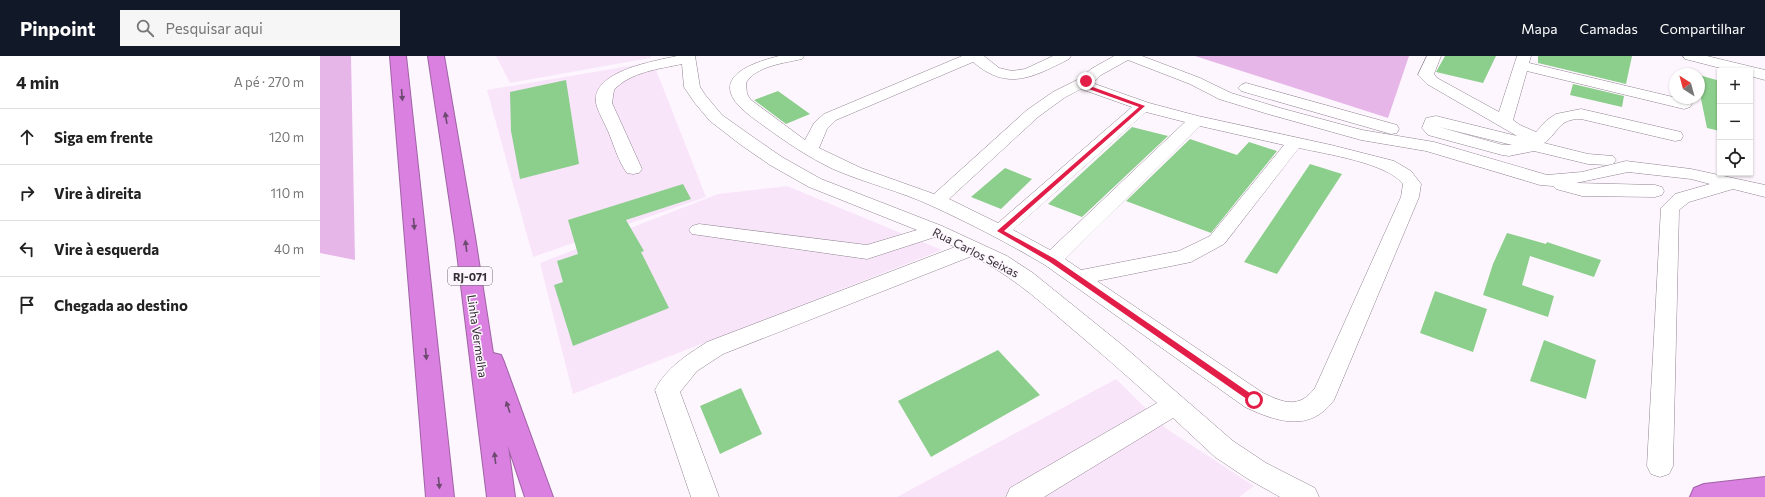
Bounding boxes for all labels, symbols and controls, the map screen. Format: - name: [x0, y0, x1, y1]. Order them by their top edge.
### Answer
- search box: [120, 10, 400, 46]
- text: Pinpoint: [20, 17, 96, 40]
- icon: search: [134, 17, 156, 39]
- text: Pesquisar aqui: [166, 19, 263, 37]
- text: Mapa: [1521, 20, 1558, 37]
- text: Camadas: [1580, 20, 1638, 37]
- text: Compartilhar: [1660, 20, 1745, 37]
- north arrow: [1669, 68, 1705, 104]
- map controls: [1717, 68, 1753, 176]
- button: +: [1717, 68, 1753, 104]
- text: 4 min: [16, 72, 59, 93]
- route end: [1077, 72, 1095, 90]
- text: A pé · 270 m: [234, 74, 304, 90]
- one-way arrow: [398, 89, 405, 101]
- button: −: [1717, 104, 1753, 140]
- one-way arrow: [443, 112, 449, 124]
- icon: ahead: [16, 126, 38, 148]
- text: Siga em frente: [54, 128, 153, 146]
- text: 120 m: [269, 129, 304, 145]
- button: locate: [1717, 140, 1753, 176]
- icon: right: [16, 182, 38, 204]
- text: Vire à direita: [54, 184, 142, 202]
- text: 110 m: [271, 185, 304, 201]
- one-way arrow: [410, 218, 417, 230]
- street label: Rua Carlos Seixas: [931, 224, 1021, 280]
- icon: left: [16, 238, 38, 260]
- text: Vire à esquerda: [54, 240, 159, 258]
- one-way arrow: [463, 240, 469, 253]
- text: 40 m: [274, 241, 304, 257]
- road number: RJ-071: [448, 267, 492, 285]
- icon: arrive: [16, 294, 38, 316]
- street label: Linha Vermelha: [465, 294, 491, 378]
- text: Chegada ao destino: [54, 296, 188, 314]
- one-way arrow: [422, 348, 429, 360]
- route start: [1245, 391, 1263, 409]
- one-way arrow: [504, 401, 510, 413]
- one-way arrow: [492, 452, 498, 465]
- one-way arrow: [436, 477, 442, 489]

